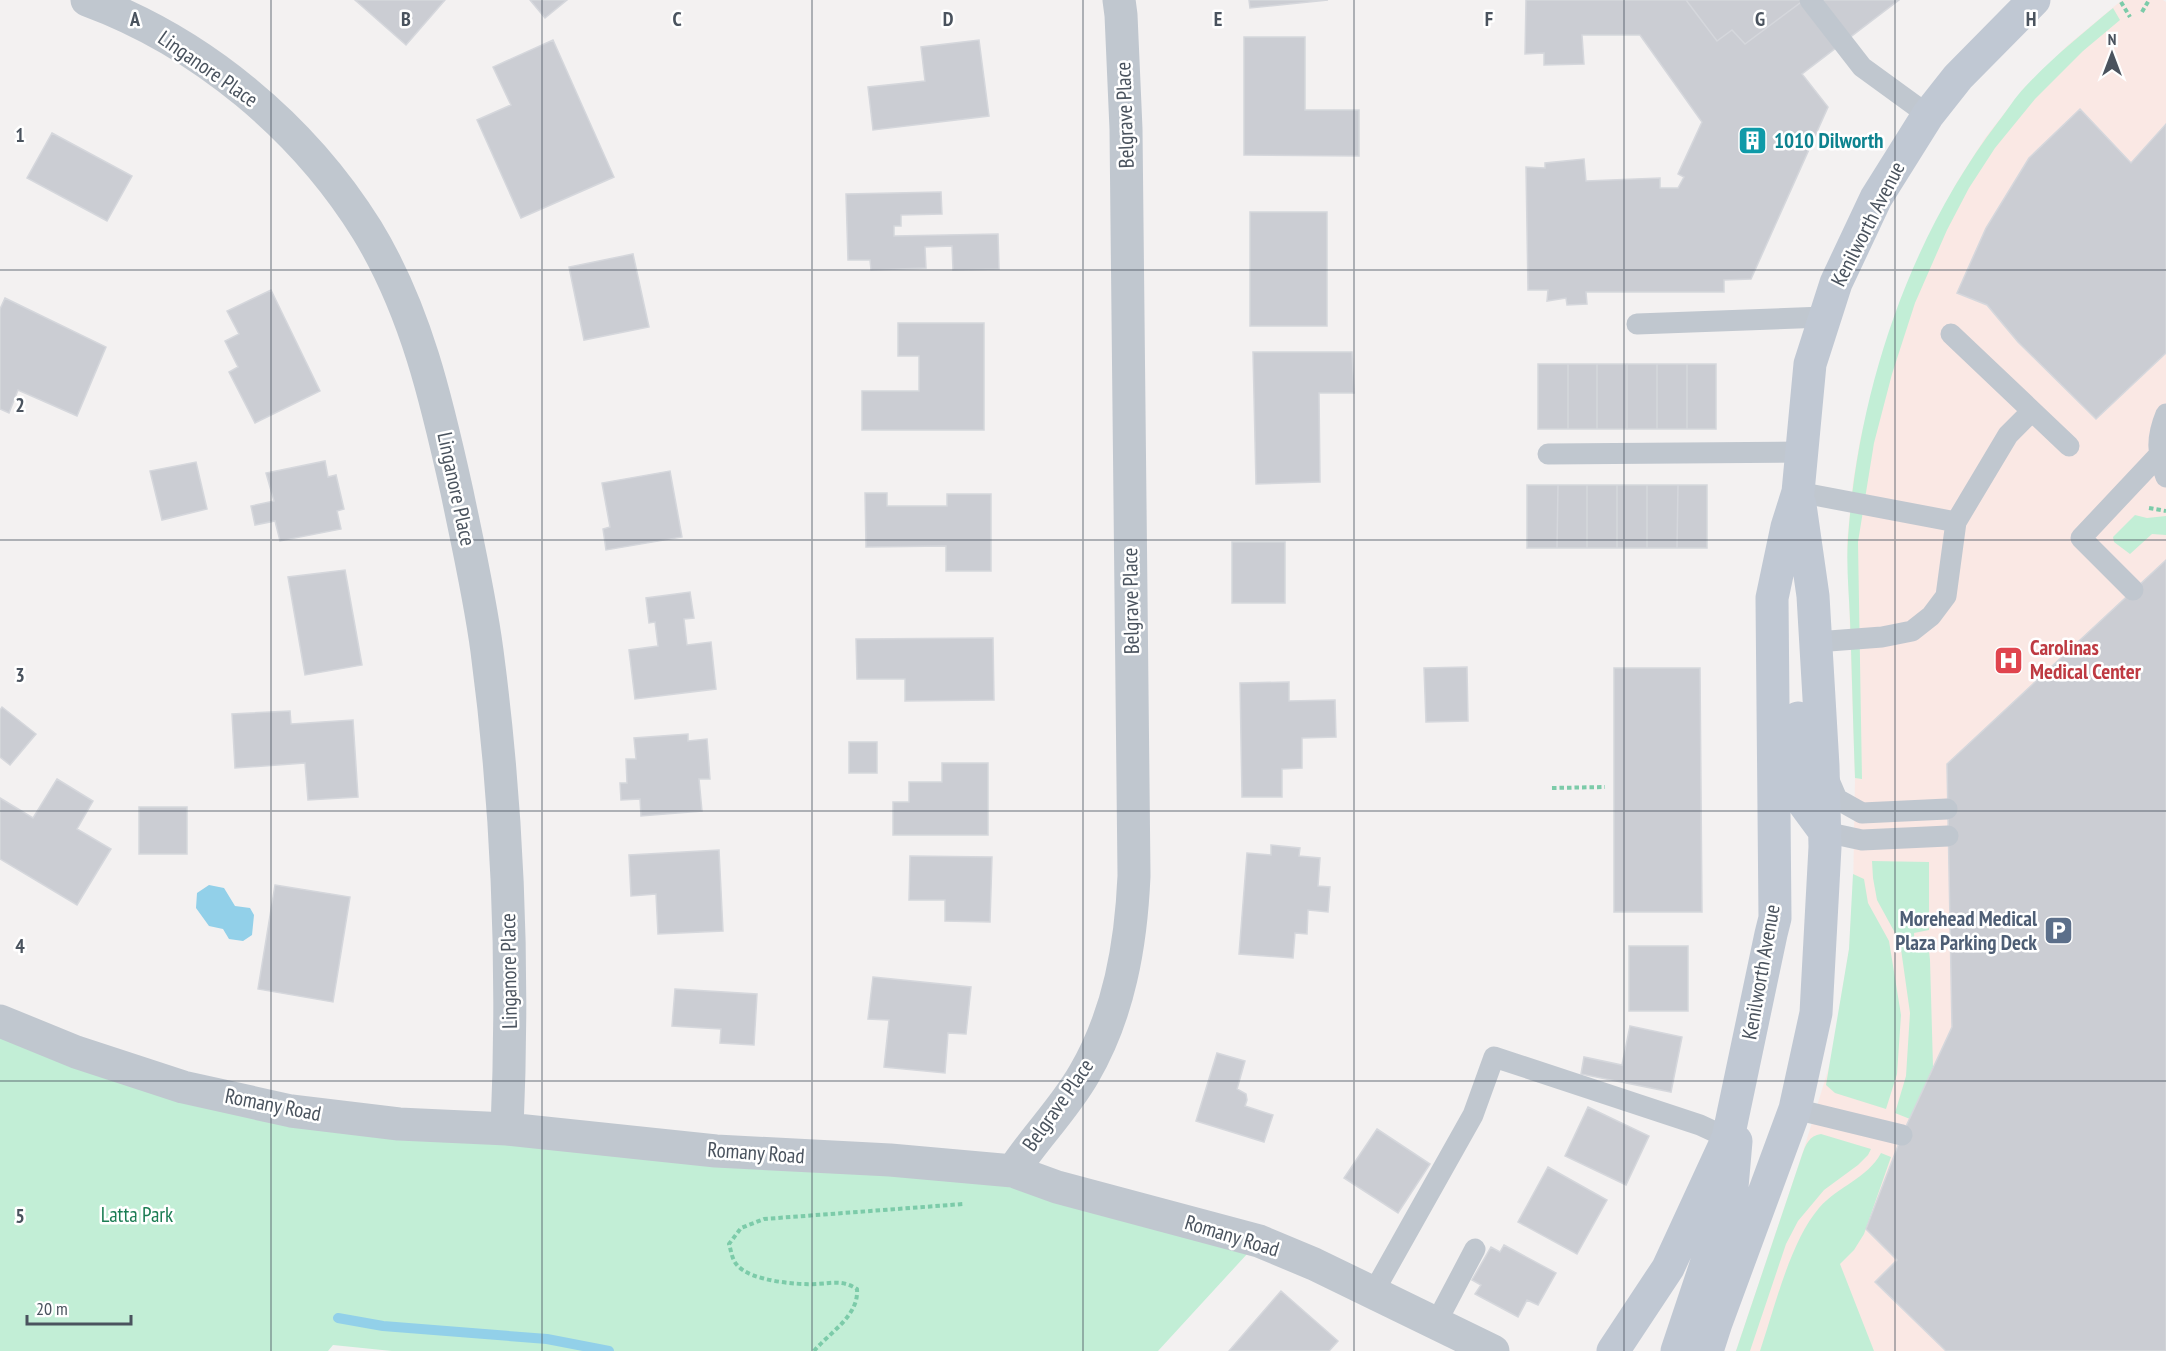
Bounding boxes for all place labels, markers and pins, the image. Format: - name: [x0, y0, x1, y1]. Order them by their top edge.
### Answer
- building icon: 1010 Dilworth: [1737, 125, 1769, 157]
- place label: 1010 Dilworth: [1774, 127, 1883, 154]
- place label: Carolinas Medical Center: [2030, 634, 2142, 685]
- hospital icon: Carolinas Medical Center: [1993, 644, 2025, 676]
- place label: Morehead Medical Plaza Parking Deck: [1895, 905, 2038, 956]
- parking icon: Morehead Medical Plaza Parking Deck: [2042, 915, 2074, 947]

